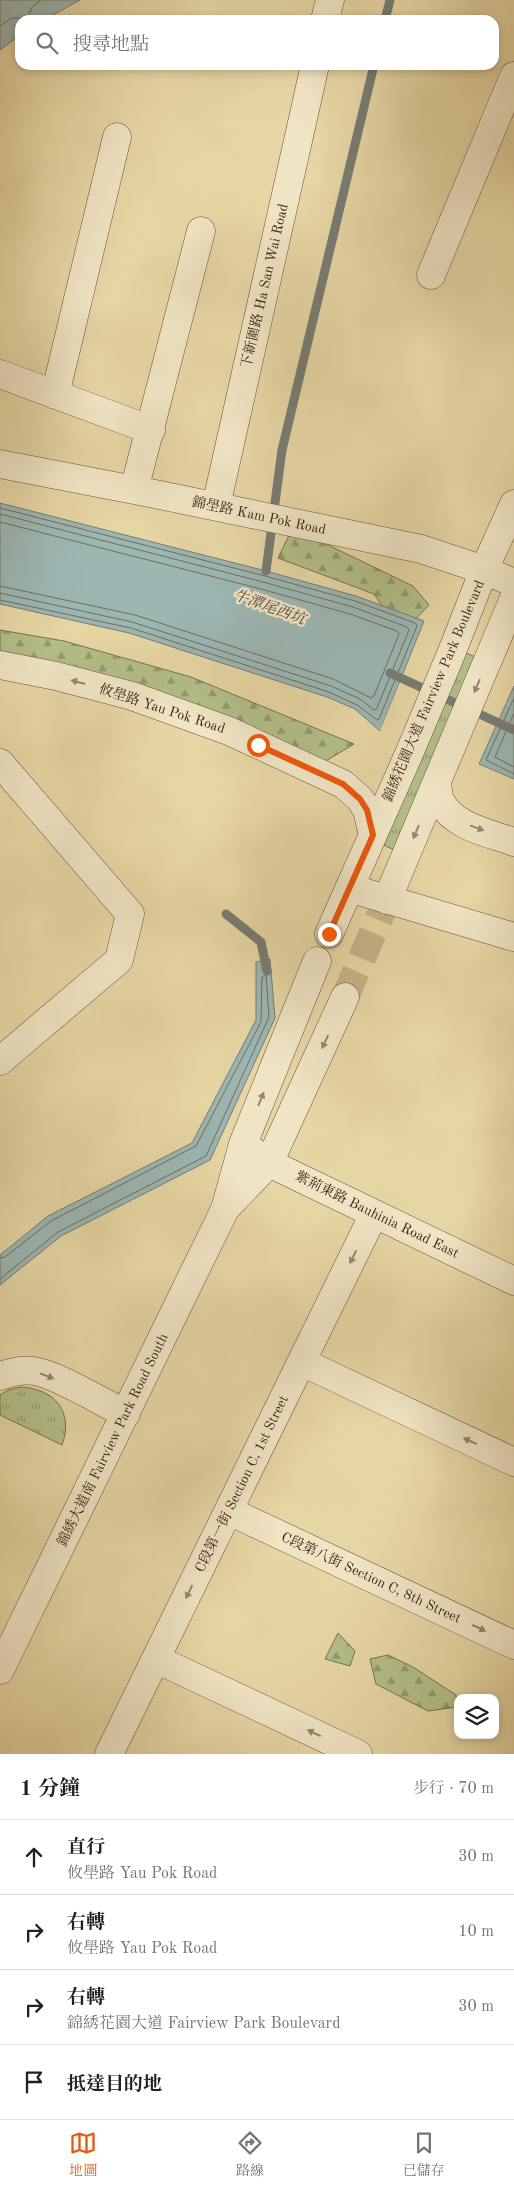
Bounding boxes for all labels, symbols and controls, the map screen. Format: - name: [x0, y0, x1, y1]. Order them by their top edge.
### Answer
- search box: [15, 15, 499, 70]
- icon: search: [33, 29, 61, 57]
- text: 搜尋地點: [73, 36, 149, 55]
- street label: 下新圍路 Ha San Wai Road: [238, 202, 291, 370]
- street label: 錦壆路 Kam Pok Road: [191, 494, 327, 537]
- street label: 錦綉花園大道 Fairview Park Boulevard: [380, 578, 487, 804]
- water label: 牛潭尾西坑: [231, 586, 309, 629]
- one-way arrow: [71, 678, 86, 686]
- one-way arrow: [473, 679, 481, 694]
- street label: 攸壆路 Yau Pok Road: [97, 681, 227, 736]
- route start: [247, 734, 270, 757]
- one-way arrow: [470, 824, 485, 832]
- one-way arrow: [411, 825, 419, 839]
- route end: [318, 923, 341, 946]
- one-way arrow: [320, 1035, 328, 1049]
- one-way arrow: [258, 1091, 266, 1106]
- street label: 紫荊東路 Bauhinia Road East: [293, 1168, 462, 1261]
- one-way arrow: [348, 1250, 357, 1265]
- street label: 錦綉大道南 Fairview Park Road South: [54, 1331, 171, 1549]
- one-way arrow: [40, 1372, 55, 1380]
- street label: C段第一街 Section C, 1st Street: [192, 1393, 291, 1575]
- one-way arrow: [463, 1437, 477, 1445]
- street label: C段第八街 Section C, 8th Street: [279, 1529, 464, 1626]
- one-way arrow: [185, 1585, 193, 1599]
- one-way arrow: [472, 1624, 486, 1632]
- map controls: [454, 1694, 499, 1739]
- button: layers: [454, 1694, 499, 1739]
- one-way arrow: [307, 1729, 321, 1737]
- text: 1 分鐘: [20, 1779, 80, 1800]
- text: 步行 · 70 m: [413, 1781, 494, 1797]
- text: 直行: [67, 1839, 105, 1858]
- icon: ahead: [20, 1843, 48, 1871]
- text: 30 m: [458, 1849, 494, 1865]
- text: 攸壆路 Yau Pok Road: [67, 1866, 217, 1882]
- text: 右轉: [67, 1914, 105, 1933]
- icon: right: [20, 1918, 48, 1946]
- text: 10 m: [458, 1924, 494, 1940]
- text: 攸壆路 Yau Pok Road: [67, 1941, 217, 1957]
- text: 右轉: [67, 1989, 105, 2008]
- icon: right: [20, 1993, 48, 2021]
- text: 30 m: [458, 1999, 494, 2015]
- text: 錦綉花園大道 Fairview Park Boulevard: [67, 2016, 341, 2032]
- icon: arrive: [20, 2068, 48, 2096]
- text: 抵達目的地: [67, 2076, 162, 2095]
- tab: 地圖: [69, 2129, 97, 2180]
- tab: 路線: [236, 2129, 264, 2180]
- tab: 已儲存: [403, 2129, 445, 2180]

